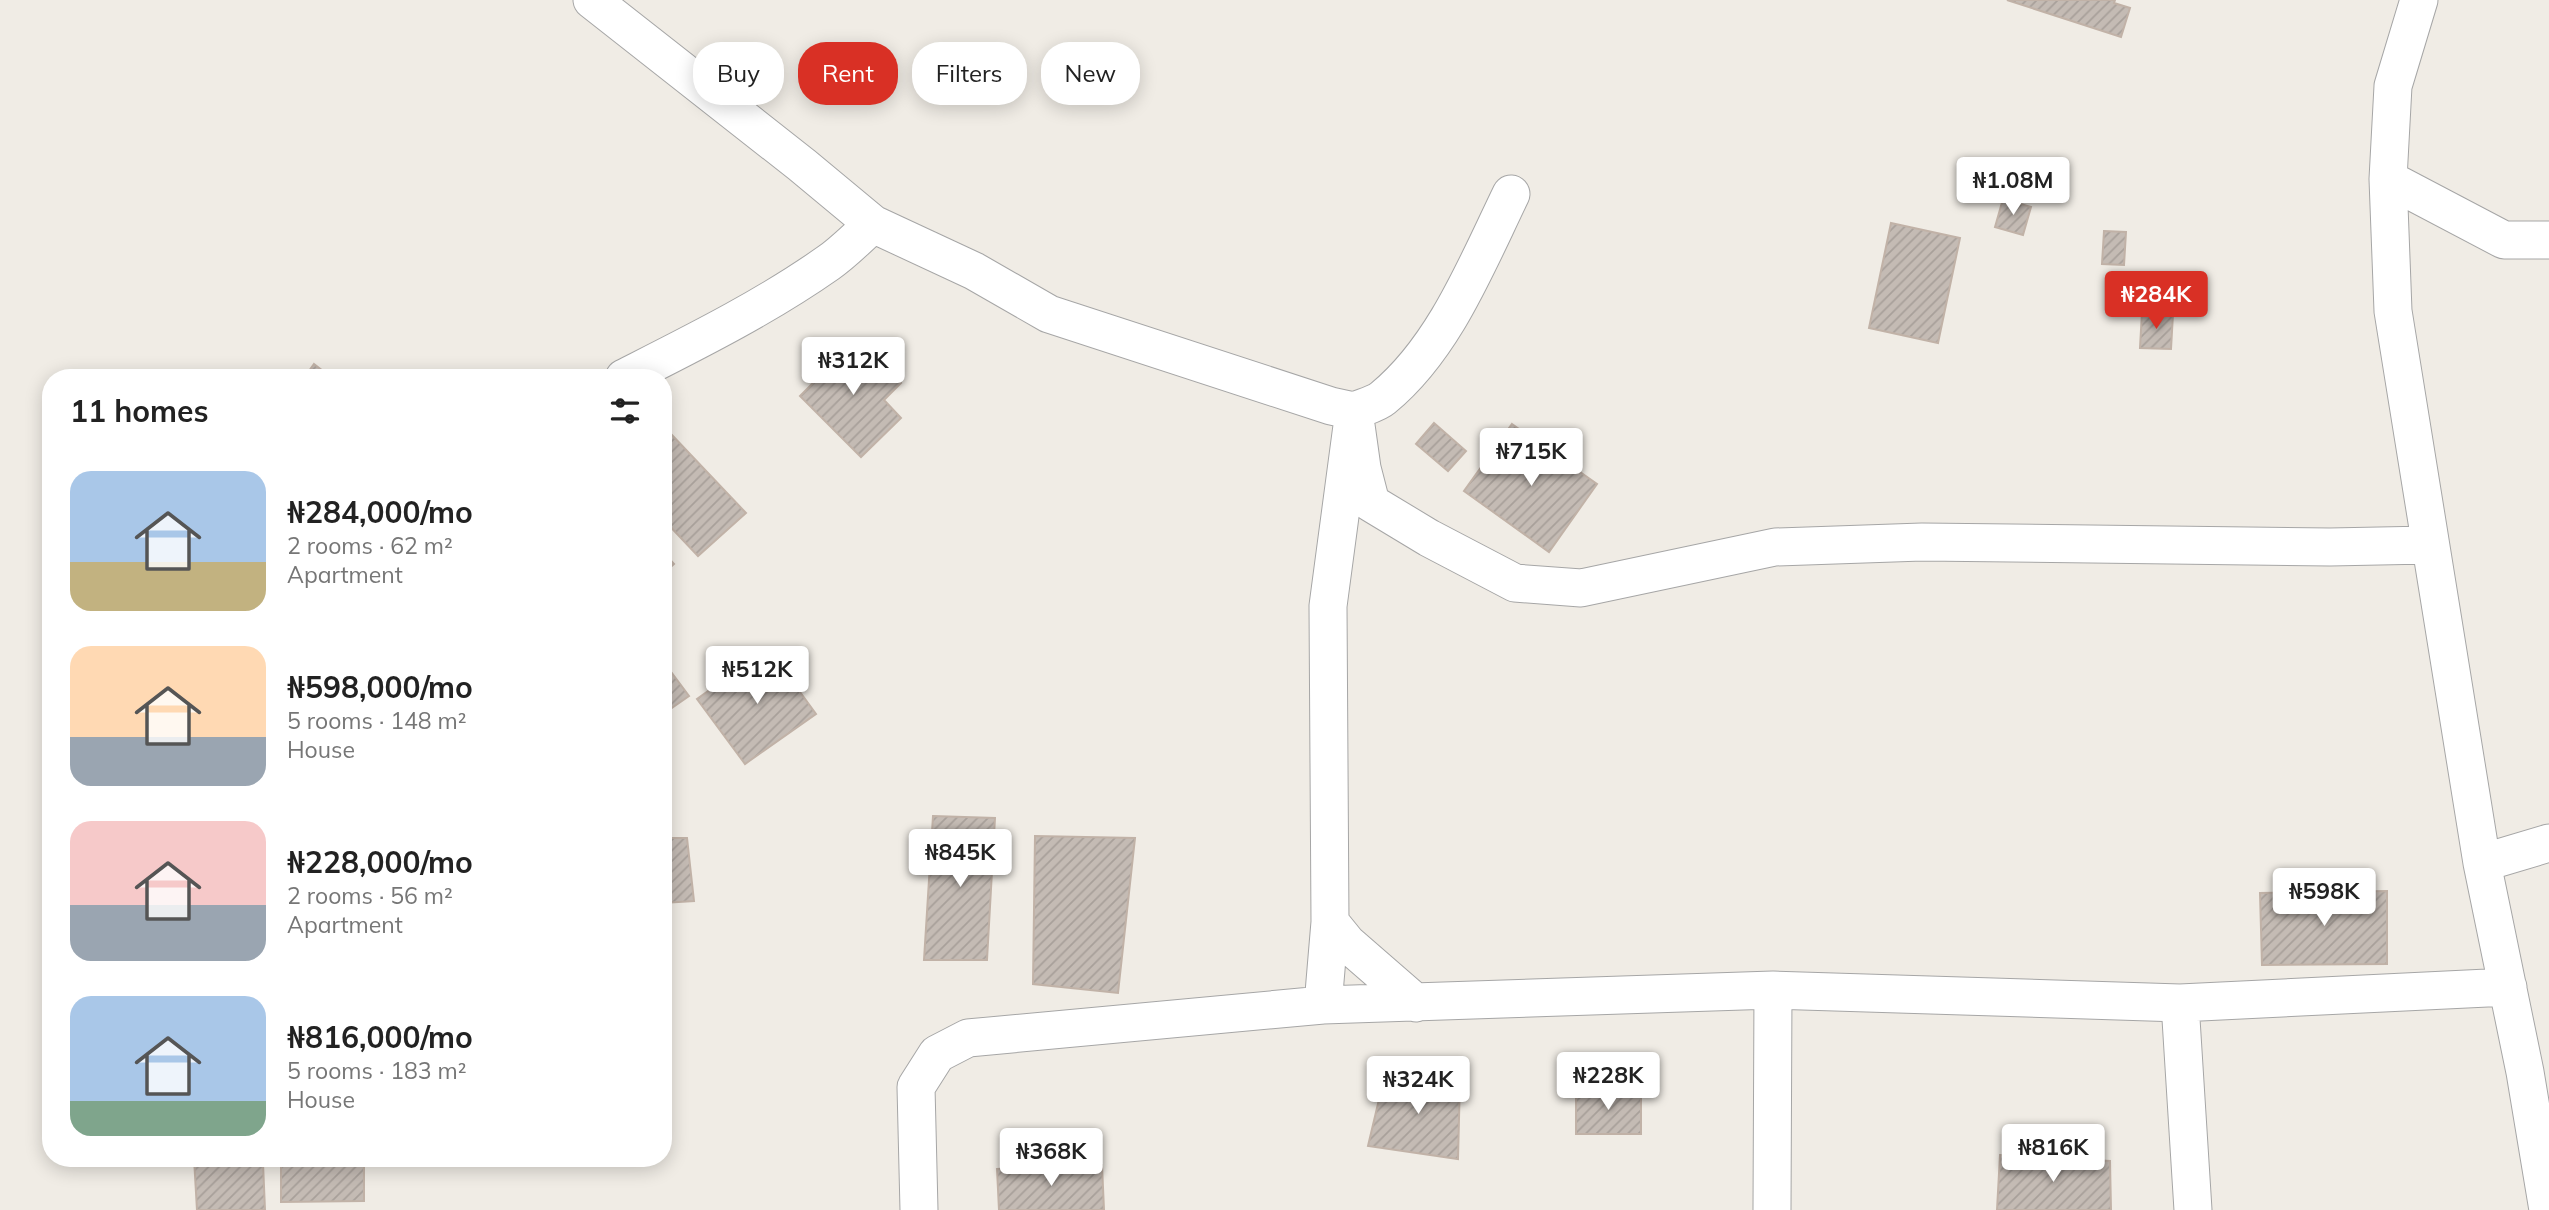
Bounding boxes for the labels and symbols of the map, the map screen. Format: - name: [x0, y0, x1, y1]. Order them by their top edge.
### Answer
- pin: ₦1.08M: [1956, 158, 2070, 217]
- pin: ₦284K: [2107, 272, 2205, 331]
- pin: ₦312K: [804, 338, 902, 397]
- pin: ₦715K: [1482, 428, 1580, 488]
- pin: ₦512K: [708, 646, 806, 706]
- pin: ₦845K: [911, 830, 1009, 889]
- pin: ₦598K: [2275, 869, 2373, 928]
- pin: ₦228K: [1559, 1052, 1657, 1112]
- pin: ₦324K: [1369, 1056, 1467, 1116]
- pin: ₦816K: [2004, 1124, 2102, 1184]
- pin: ₦368K: [1002, 1128, 1100, 1188]

